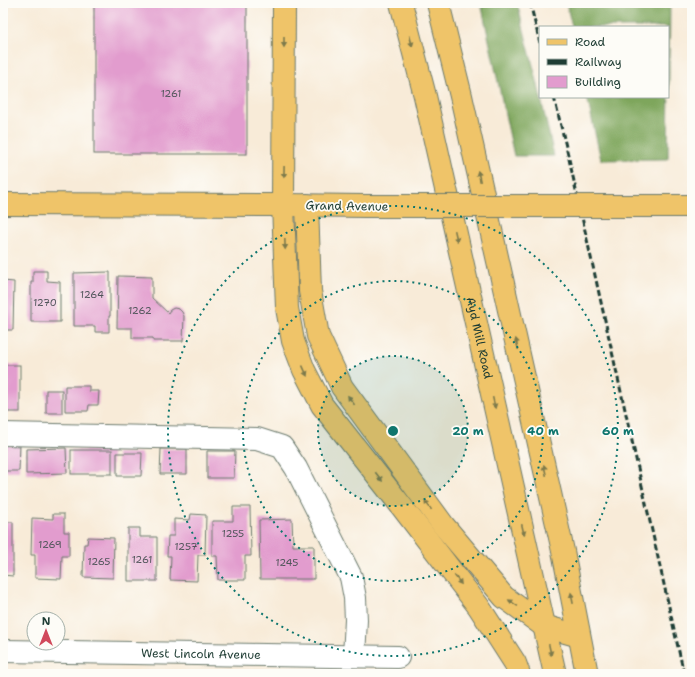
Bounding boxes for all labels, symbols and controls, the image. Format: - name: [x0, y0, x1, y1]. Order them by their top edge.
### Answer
- legend: [539, 26, 669, 98]
- text: Road: [575, 34, 606, 50]
- one-way arrow: [408, 35, 414, 47]
- one-way arrow: [281, 36, 287, 49]
- text: Railway: [575, 54, 622, 70]
- text: Building: [575, 74, 621, 90]
- house number: 1261: [161, 87, 181, 100]
- one-way arrow: [280, 166, 287, 178]
- one-way arrow: [476, 170, 482, 182]
- street label: Grand Avenue: [305, 197, 389, 215]
- one-way arrow: [454, 229, 460, 242]
- one-way arrow: [282, 238, 288, 251]
- house number: 1264: [80, 288, 104, 301]
- street label: Ayd Mill Road: [462, 295, 496, 381]
- house number: 1270: [33, 296, 57, 309]
- house number: 1262: [128, 304, 152, 317]
- one-way arrow: [513, 337, 519, 350]
- one-way arrow: [301, 365, 308, 377]
- one-way arrow: [347, 395, 355, 406]
- one-way arrow: [492, 397, 498, 410]
- text: 20 m: [452, 423, 484, 439]
- text: 40 m: [527, 423, 559, 439]
- text: 60 m: [602, 423, 634, 439]
- centre of rings: [386, 424, 400, 438]
- one-way arrow: [542, 464, 548, 477]
- one-way arrow: [375, 472, 383, 482]
- one-way arrow: [425, 500, 433, 510]
- one-way arrow: [520, 524, 526, 536]
- house number: 1255: [222, 527, 244, 540]
- house number: 1269: [38, 538, 62, 551]
- house number: 1257: [174, 540, 198, 553]
- house number: 1261: [132, 553, 152, 566]
- house number: 1265: [88, 555, 110, 568]
- house number: 1245: [276, 556, 298, 569]
- one-way arrow: [454, 574, 463, 585]
- one-way arrow: [569, 591, 575, 604]
- one-way arrow: [507, 599, 518, 607]
- north arrow: [26, 611, 66, 651]
- text: N: [42, 614, 51, 629]
- one-way arrow: [547, 644, 553, 656]
- street label: West Lincoln Avenue: [141, 645, 261, 663]

